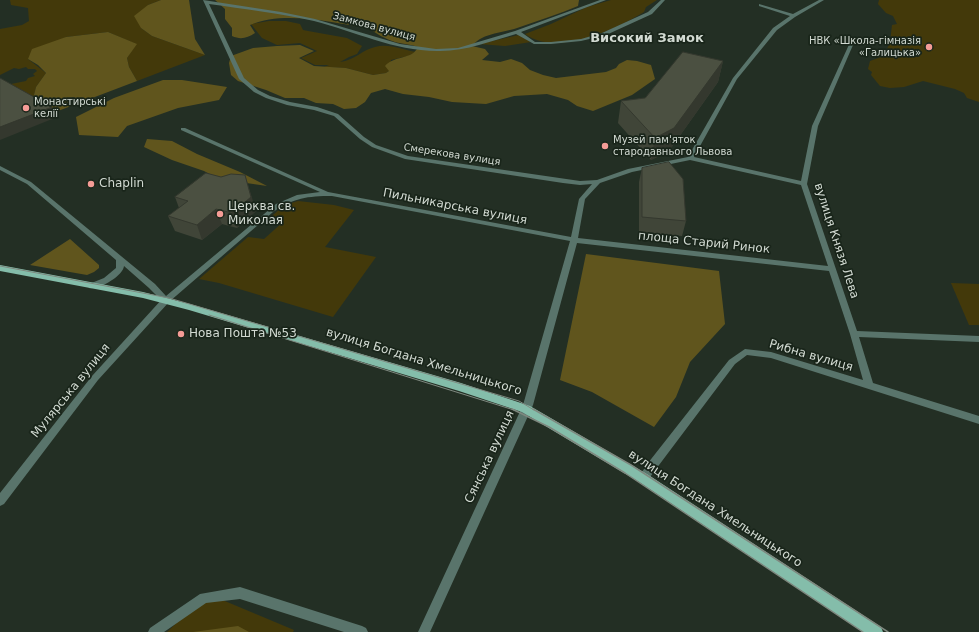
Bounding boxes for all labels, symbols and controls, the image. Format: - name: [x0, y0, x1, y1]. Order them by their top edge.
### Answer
- street label: Замкова вулиця: [331, 10, 417, 44]
- district label: Високий Замок: [590, 31, 704, 47]
- place label: НВК «Школа-гімназія «Галицька»: [809, 35, 921, 58]
- marker: НВК «Школа-гімназія «Галицька»: [924, 42, 934, 52]
- place label: Монастирські келії: [34, 96, 106, 120]
- marker: Монастирські келії: [21, 103, 31, 113]
- place label: Музей пам'яток стародавнього Львова: [613, 134, 732, 158]
- street label: Смерекова вулиця: [403, 141, 501, 169]
- marker: Музей пам'яток стародавнього Львова: [600, 141, 610, 151]
- place label: Chaplin: [99, 177, 144, 191]
- marker: Chaplin: [86, 179, 96, 189]
- street label: вулиця Князя Лева: [811, 181, 861, 301]
- street label: Пильникарська вулиця: [382, 186, 528, 228]
- place label: Церква св. Миколая: [228, 200, 295, 228]
- marker: Церква св. Миколая: [215, 209, 225, 219]
- street label: площа Старий Ринок: [637, 229, 771, 257]
- street label: вулиця Богдана Хмельницького: [324, 325, 524, 399]
- place label: Нова Пошта №53: [189, 327, 297, 341]
- marker: Нова Пошта №53: [176, 329, 186, 339]
- street label: Рибна вулиця: [767, 337, 855, 375]
- street label: Мулярська вулиця: [29, 341, 113, 441]
- street label: Сянська вулиця: [462, 408, 518, 506]
- street label: вулиця Богдана Хмельницького: [626, 447, 804, 571]

